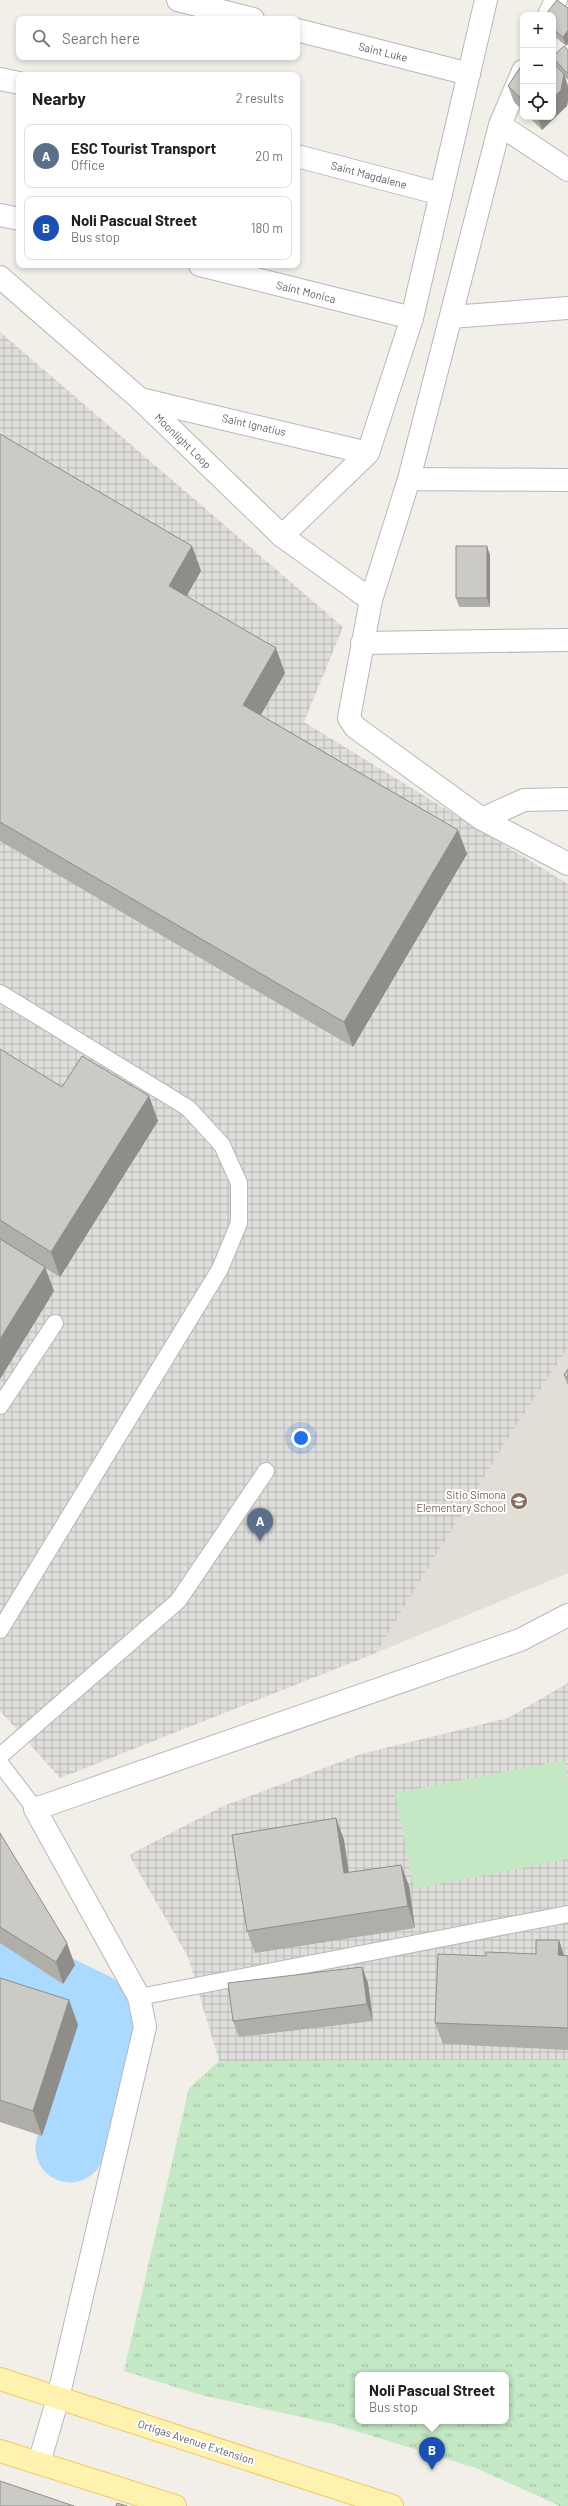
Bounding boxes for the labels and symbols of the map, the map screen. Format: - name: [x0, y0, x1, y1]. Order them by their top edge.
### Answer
- street label: Saint Luke: [357, 39, 409, 64]
- street label: Saint Magdalene: [330, 158, 409, 191]
- street label: Saint Monica: [275, 278, 337, 305]
- street label: Moonlight Loop: [152, 410, 214, 471]
- street label: Saint Ignatius: [221, 411, 287, 438]
- your location: [291, 1428, 311, 1448]
- place label: Sitio Simona Elementary School: [416, 1488, 506, 1514]
- school or university icon: Sitio Simona Elementary School: [509, 1491, 529, 1511]
- pin: A: [247, 1508, 273, 1541]
- street label: Ortigas Avenue Extension: [136, 2417, 256, 2467]
- pin: B: [419, 2437, 445, 2470]

